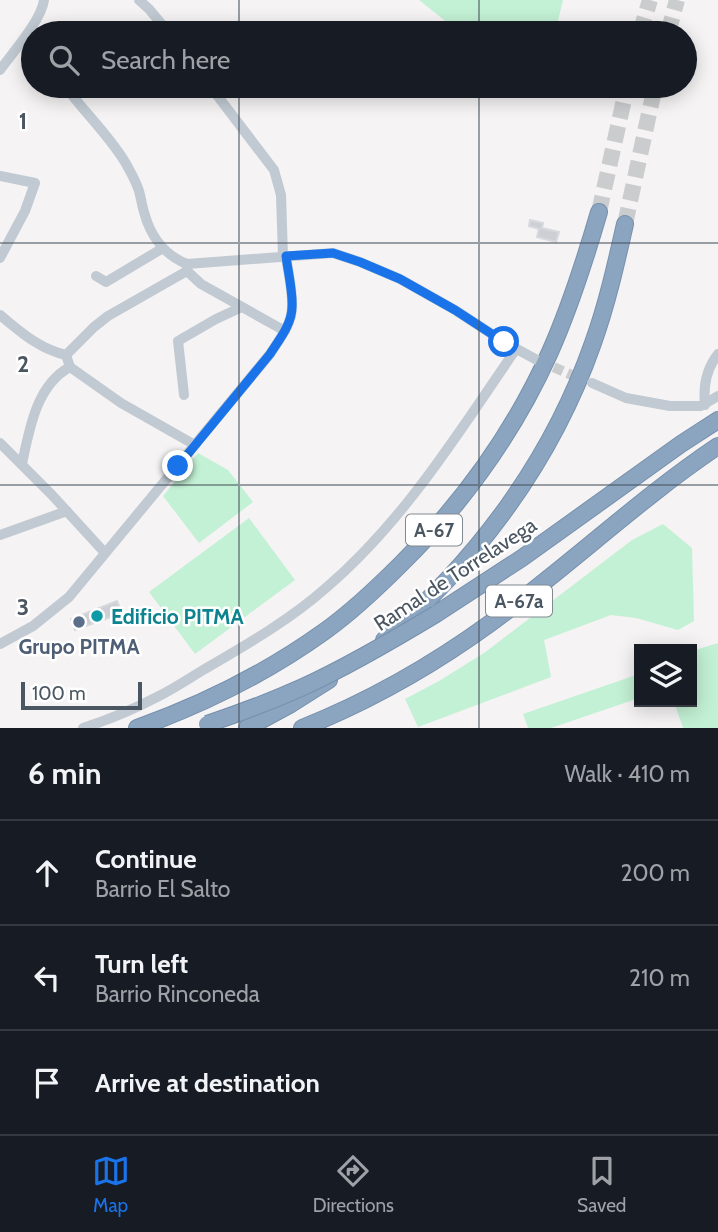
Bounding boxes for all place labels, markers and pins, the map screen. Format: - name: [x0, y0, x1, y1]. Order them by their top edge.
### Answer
- place label: Edificio PITMA: [111, 604, 245, 629]
- marker: Edificio PITMA: [89, 608, 105, 624]
- marker: Grupo PITMA: [71, 614, 87, 630]
- place label: Grupo PITMA: [18, 634, 140, 659]

